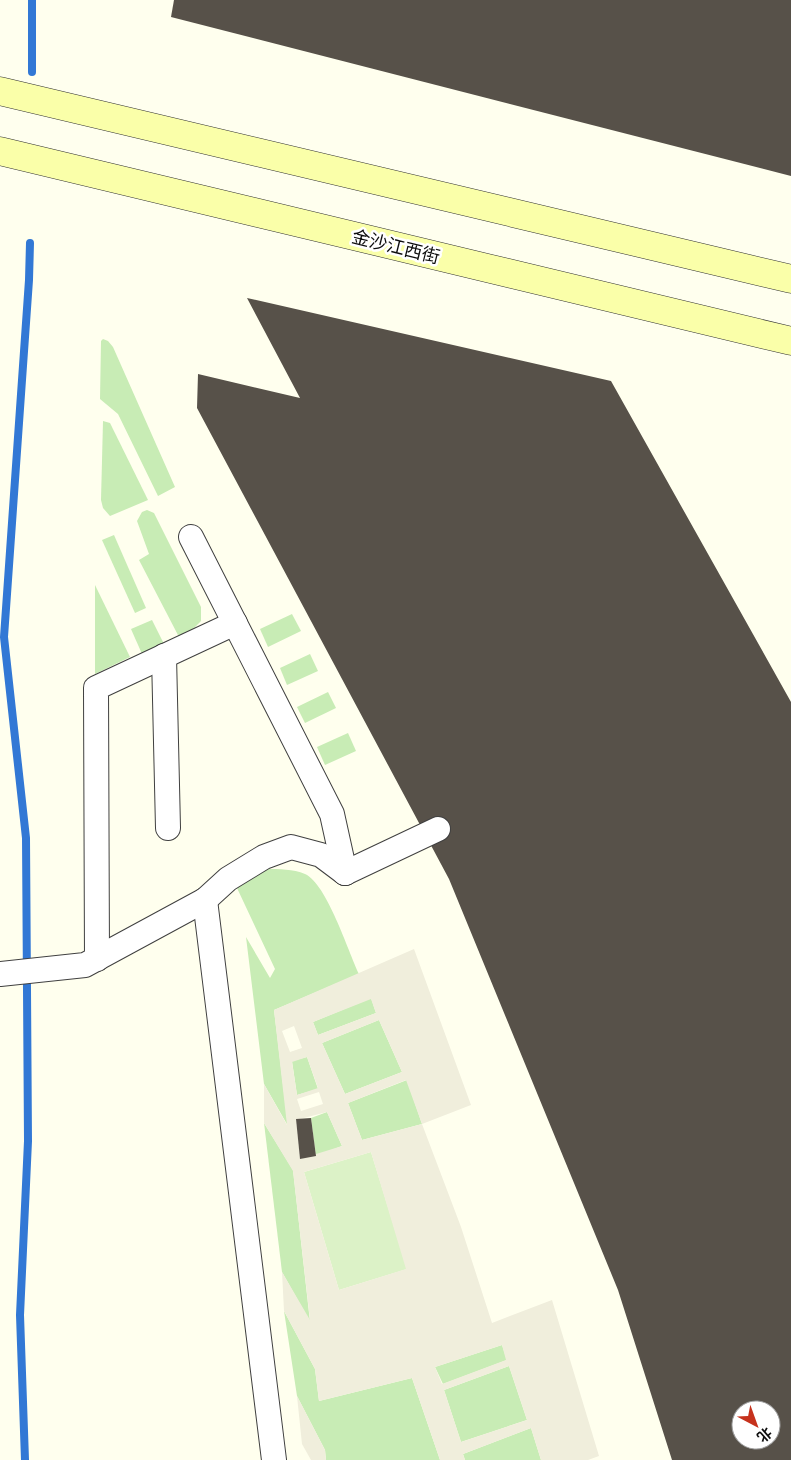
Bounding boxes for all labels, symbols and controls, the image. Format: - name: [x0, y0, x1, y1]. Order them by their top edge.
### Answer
- street label: 金沙江西街: [349, 223, 443, 269]
- north arrow: [731, 1400, 781, 1450]
- text: 北: [753, 1423, 776, 1447]

